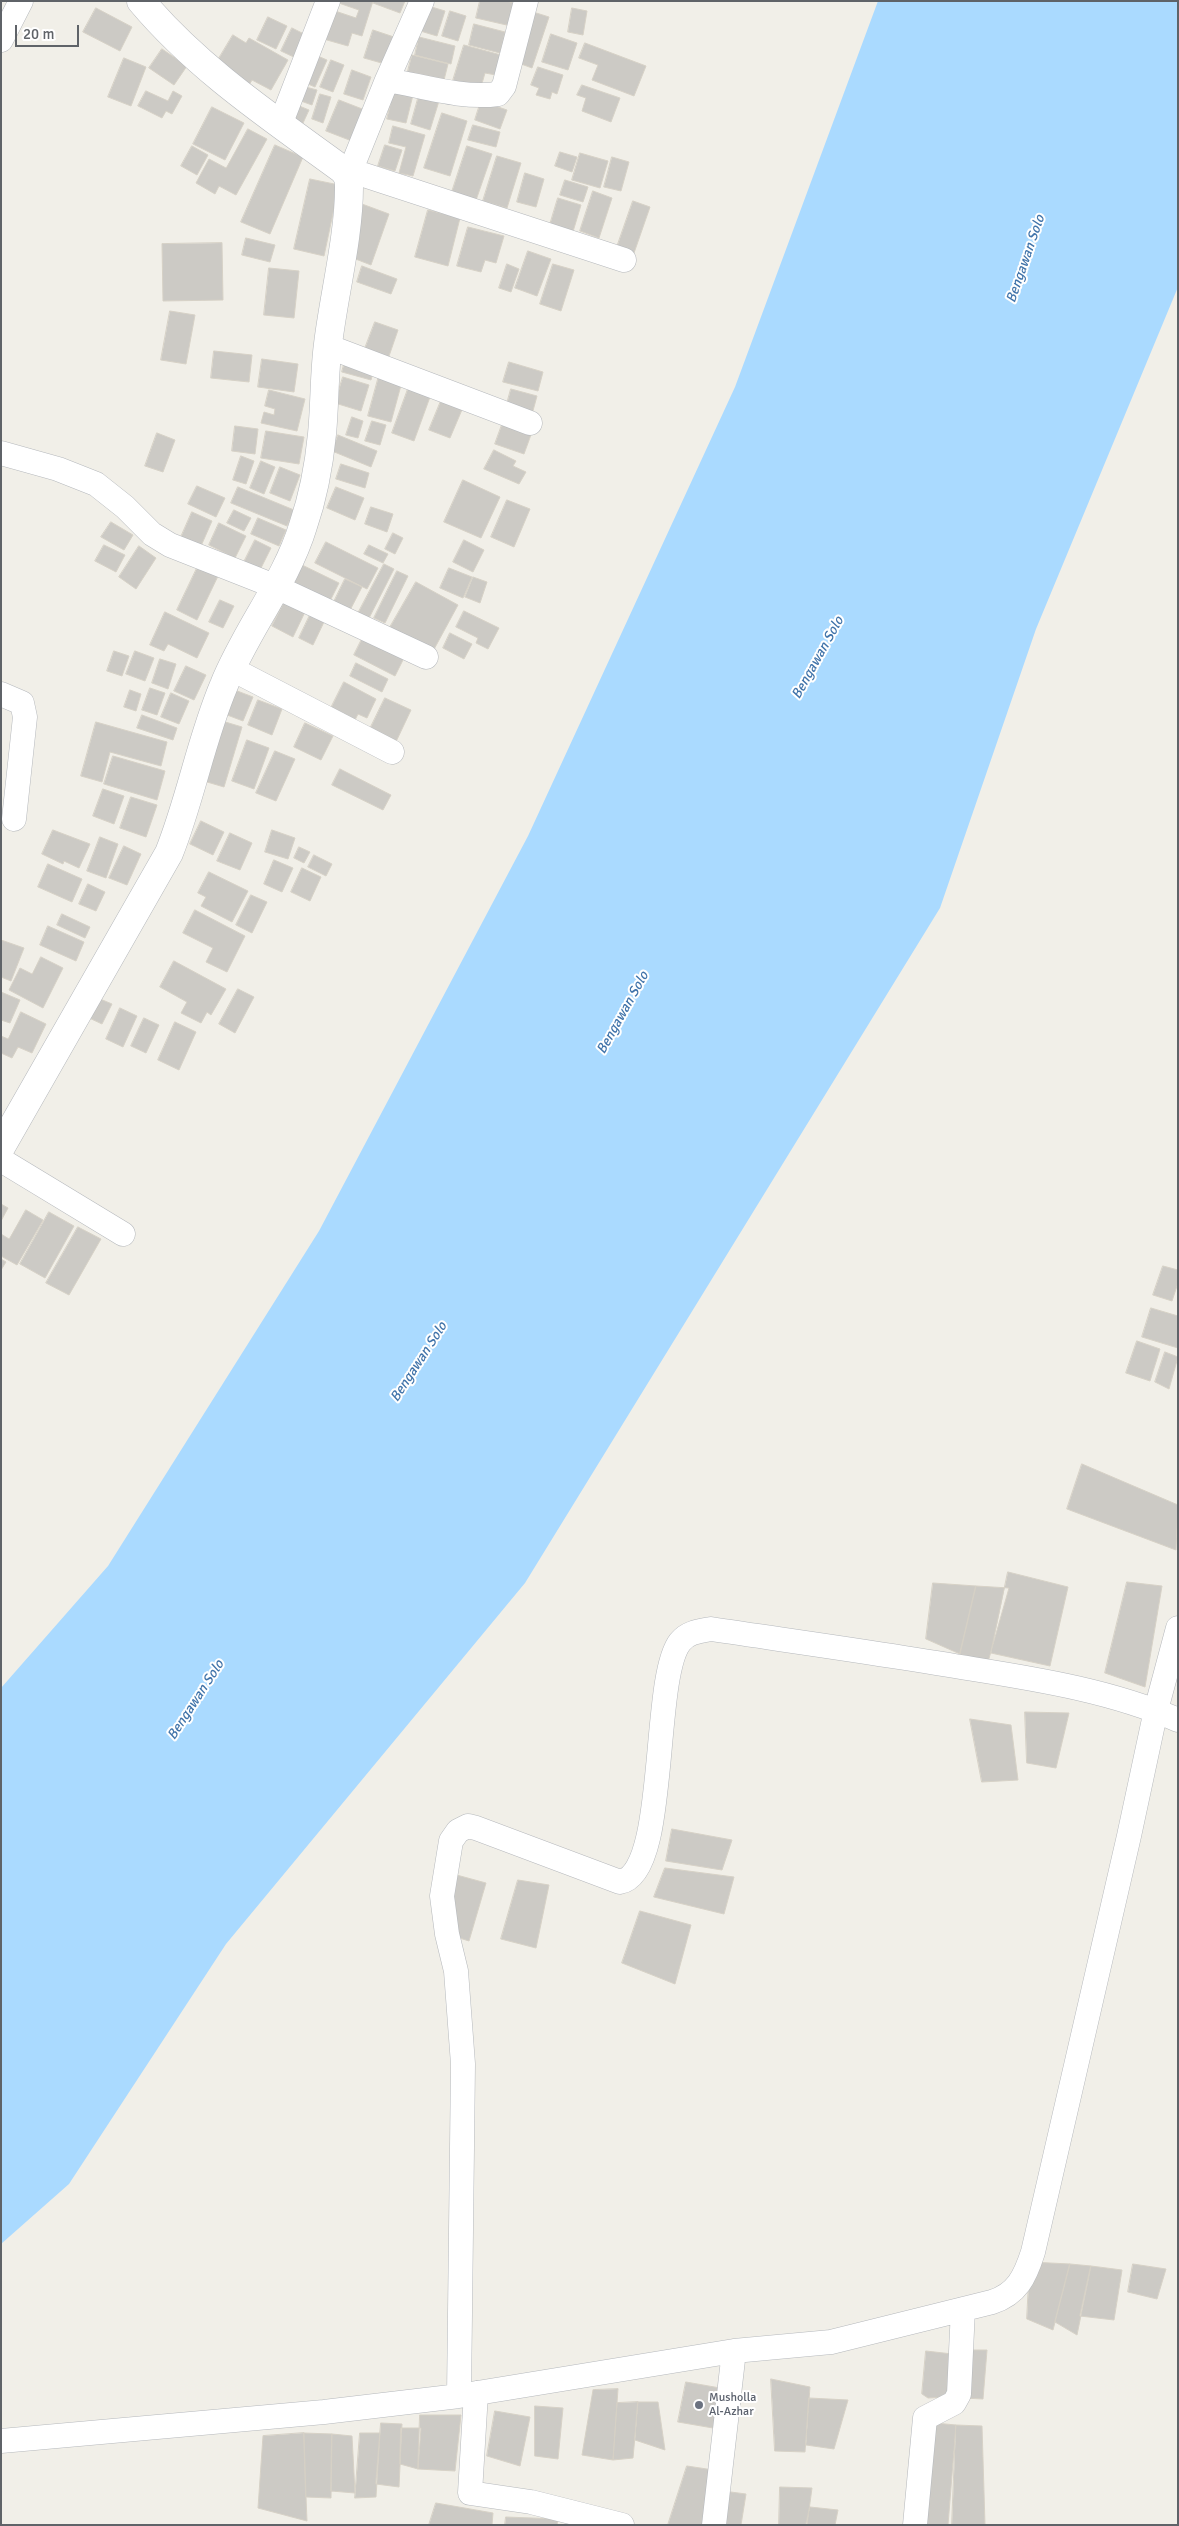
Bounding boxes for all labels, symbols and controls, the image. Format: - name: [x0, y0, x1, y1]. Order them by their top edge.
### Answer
- scale bar: [18, 15, 81, 47]
- text: 20 m: [23, 25, 54, 43]
- water label: Bengawan Solo: [1003, 213, 1049, 305]
- water label: Bengawan Solo: [788, 614, 848, 702]
- water label: Bengawan Solo: [593, 969, 653, 1057]
- water label: Bengawan Solo: [387, 1319, 451, 1405]
- water label: Bengawan Solo: [164, 1657, 228, 1743]
- place label: Musholla Al-Azhar: [709, 2391, 756, 2419]
- marker: Musholla Al-Azhar: [693, 2399, 705, 2411]

